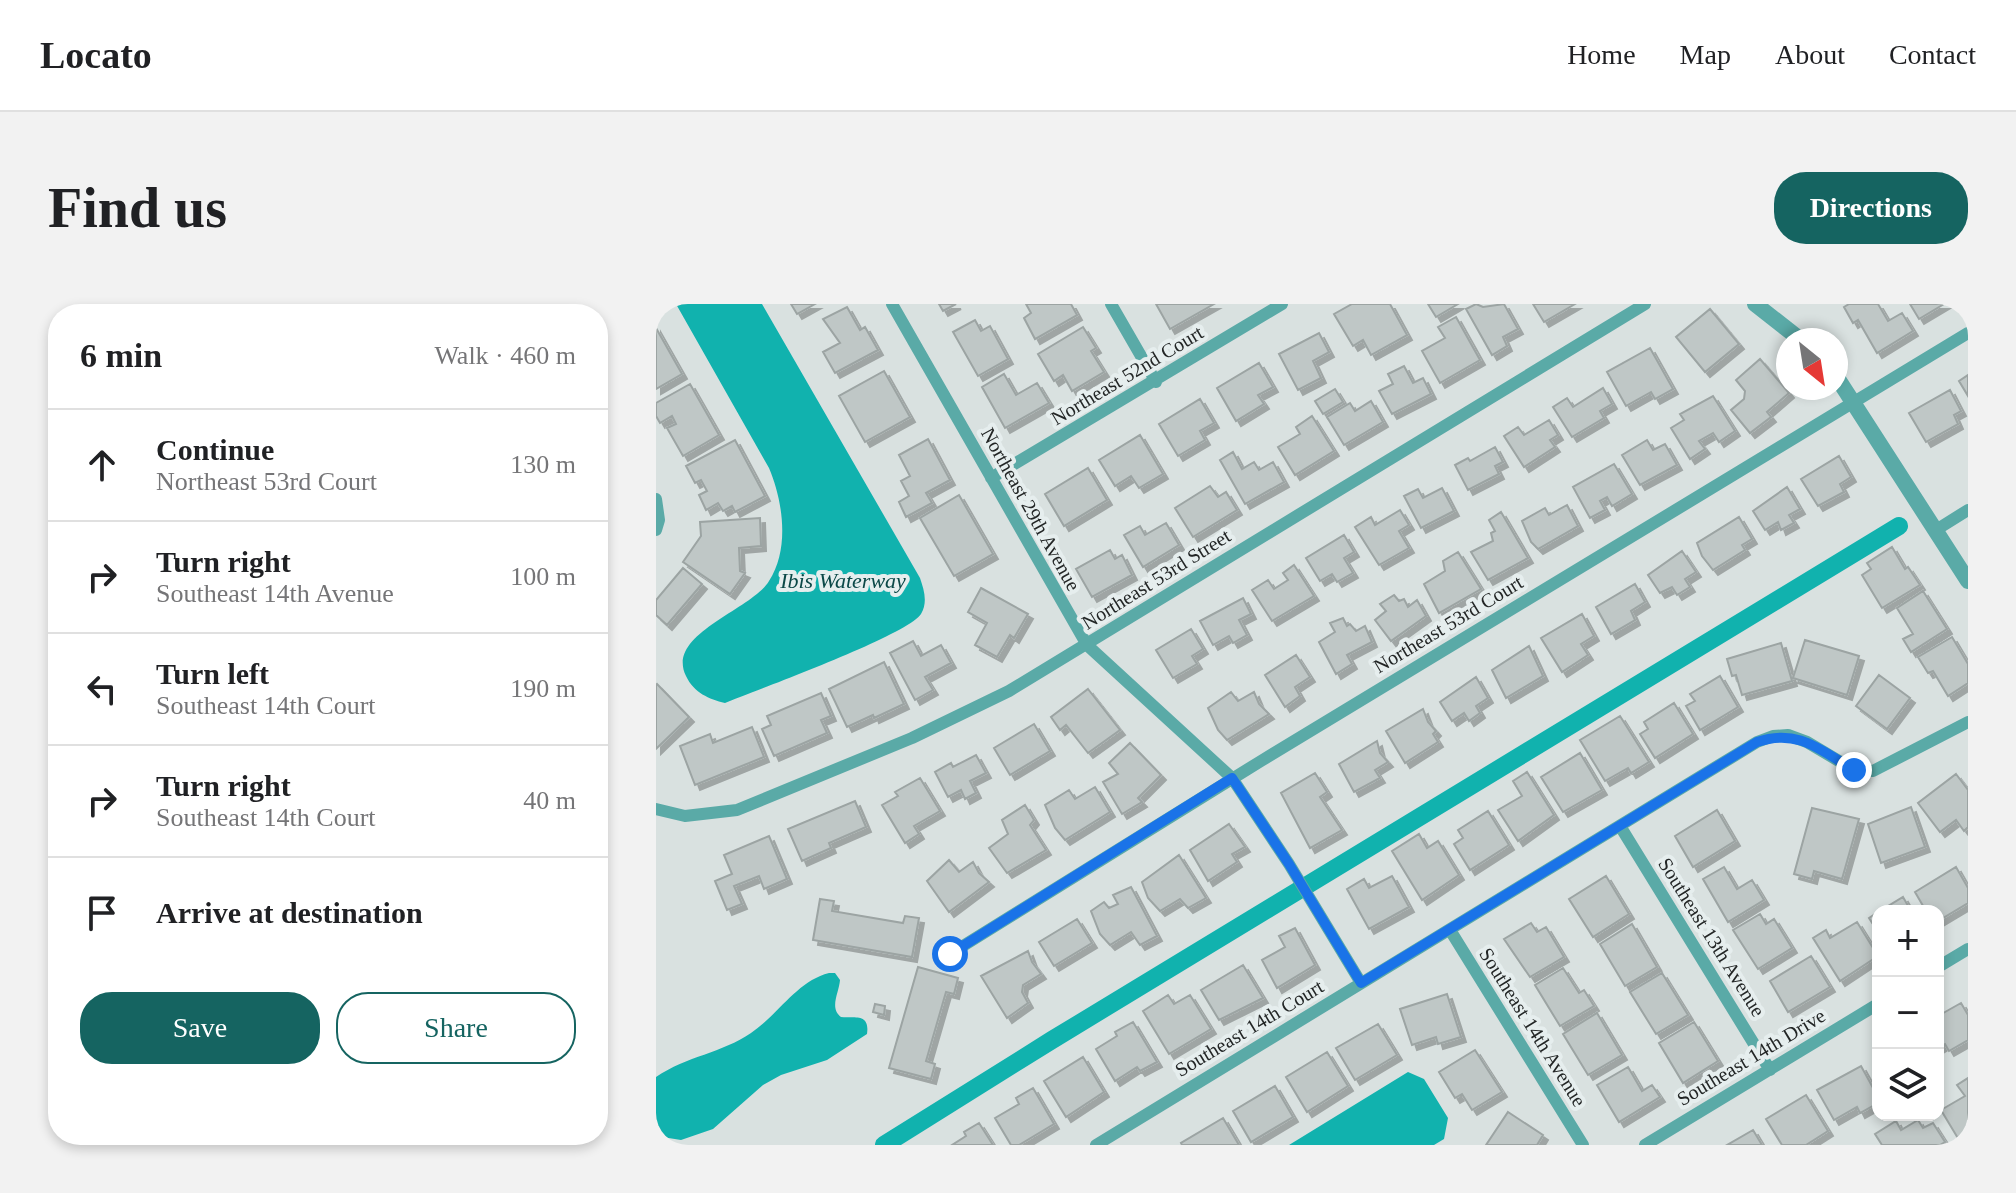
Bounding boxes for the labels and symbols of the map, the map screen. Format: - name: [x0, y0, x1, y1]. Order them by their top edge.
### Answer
- street label: Northeast 52nd Court: [1047, 321, 1207, 429]
- north arrow: [1776, 328, 1848, 400]
- street label: Northeast 29th Avenue: [977, 424, 1085, 594]
- street label: Northeast 53rd Street: [1078, 524, 1235, 634]
- water label: Ibis Waterway: [779, 568, 906, 593]
- street label: Northeast 53rd Court: [1369, 571, 1527, 677]
- route end: [1836, 752, 1872, 788]
- street label: Southeast 13th Avenue: [1654, 854, 1770, 1020]
- route start: [932, 936, 968, 972]
- street label: Southeast 14th Avenue: [1475, 944, 1591, 1110]
- street label: Southeast 14th Court: [1171, 975, 1327, 1081]
- street label: Southeast 14th Drive: [1673, 1004, 1829, 1110]

